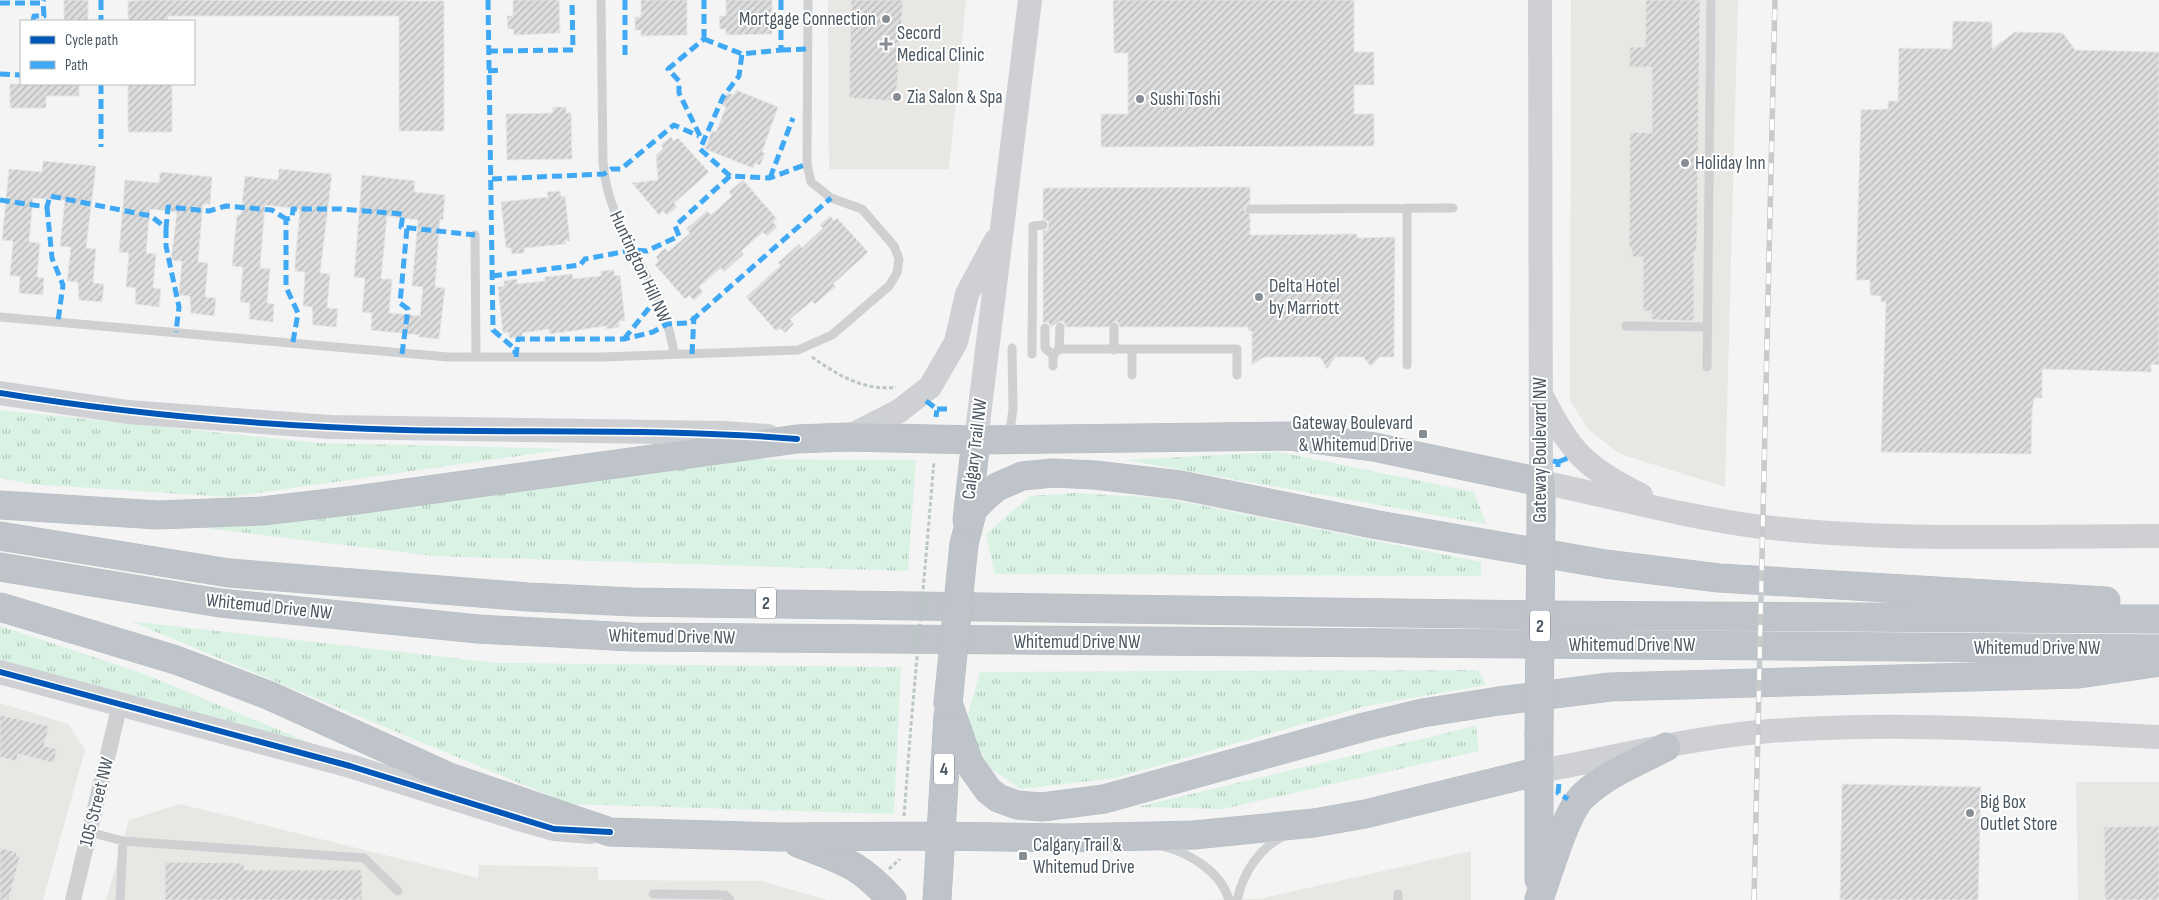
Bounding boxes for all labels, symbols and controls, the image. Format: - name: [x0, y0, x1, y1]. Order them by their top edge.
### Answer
- place label: Mortgage Connection: [739, 8, 876, 31]
- marker: Mortgage Connection: [880, 13, 892, 25]
- legend: [20, 20, 195, 85]
- place label: Secord Medical Clinic: [897, 22, 985, 67]
- text: Cycle path: [65, 31, 118, 50]
- marker: Secord Medical Clinic: [879, 37, 893, 51]
- text: Path: [65, 56, 88, 75]
- place label: Zia Salon & Spa: [907, 86, 1003, 109]
- place label: Sushi Toshi: [1150, 88, 1220, 111]
- marker: Zia Salon & Spa: [891, 91, 903, 103]
- marker: Sushi Toshi: [1134, 93, 1146, 105]
- place label: Holiday Inn: [1695, 152, 1766, 175]
- marker: Holiday Inn: [1679, 157, 1691, 169]
- street label: Huntington Hill NW: [604, 207, 676, 327]
- place label: Delta Hotel by Marriott: [1269, 275, 1340, 320]
- marker: Delta Hotel by Marriott: [1253, 291, 1265, 303]
- street label: Gateway Boulevard NW: [1529, 377, 1552, 523]
- street label: Calgary Trail NW: [957, 397, 993, 501]
- place label: Gateway Boulevard & Whitemud Drive: [1292, 412, 1413, 457]
- marker: Gateway Boulevard & Whitemud Drive: [1417, 428, 1429, 440]
- road number: 2: [756, 588, 776, 618]
- street label: Whitemud Drive NW: [205, 589, 334, 625]
- road number: 2: [1530, 610, 1550, 642]
- street label: Whitemud Drive NW: [608, 624, 736, 650]
- street label: Whitemud Drive NW: [1014, 631, 1141, 654]
- street label: Whitemud Drive NW: [1569, 634, 1696, 657]
- street label: Whitemud Drive NW: [1974, 637, 2101, 660]
- street label: 105 Street NW: [75, 754, 119, 849]
- road number: 4: [934, 754, 954, 784]
- place label: Big Box Outlet Store: [1980, 791, 2057, 836]
- marker: Big Box Outlet Store: [1964, 807, 1976, 819]
- place label: Calgary Trail & Whitemud Drive: [1033, 834, 1135, 879]
- marker: Calgary Trail & Whitemud Drive: [1017, 850, 1029, 862]

